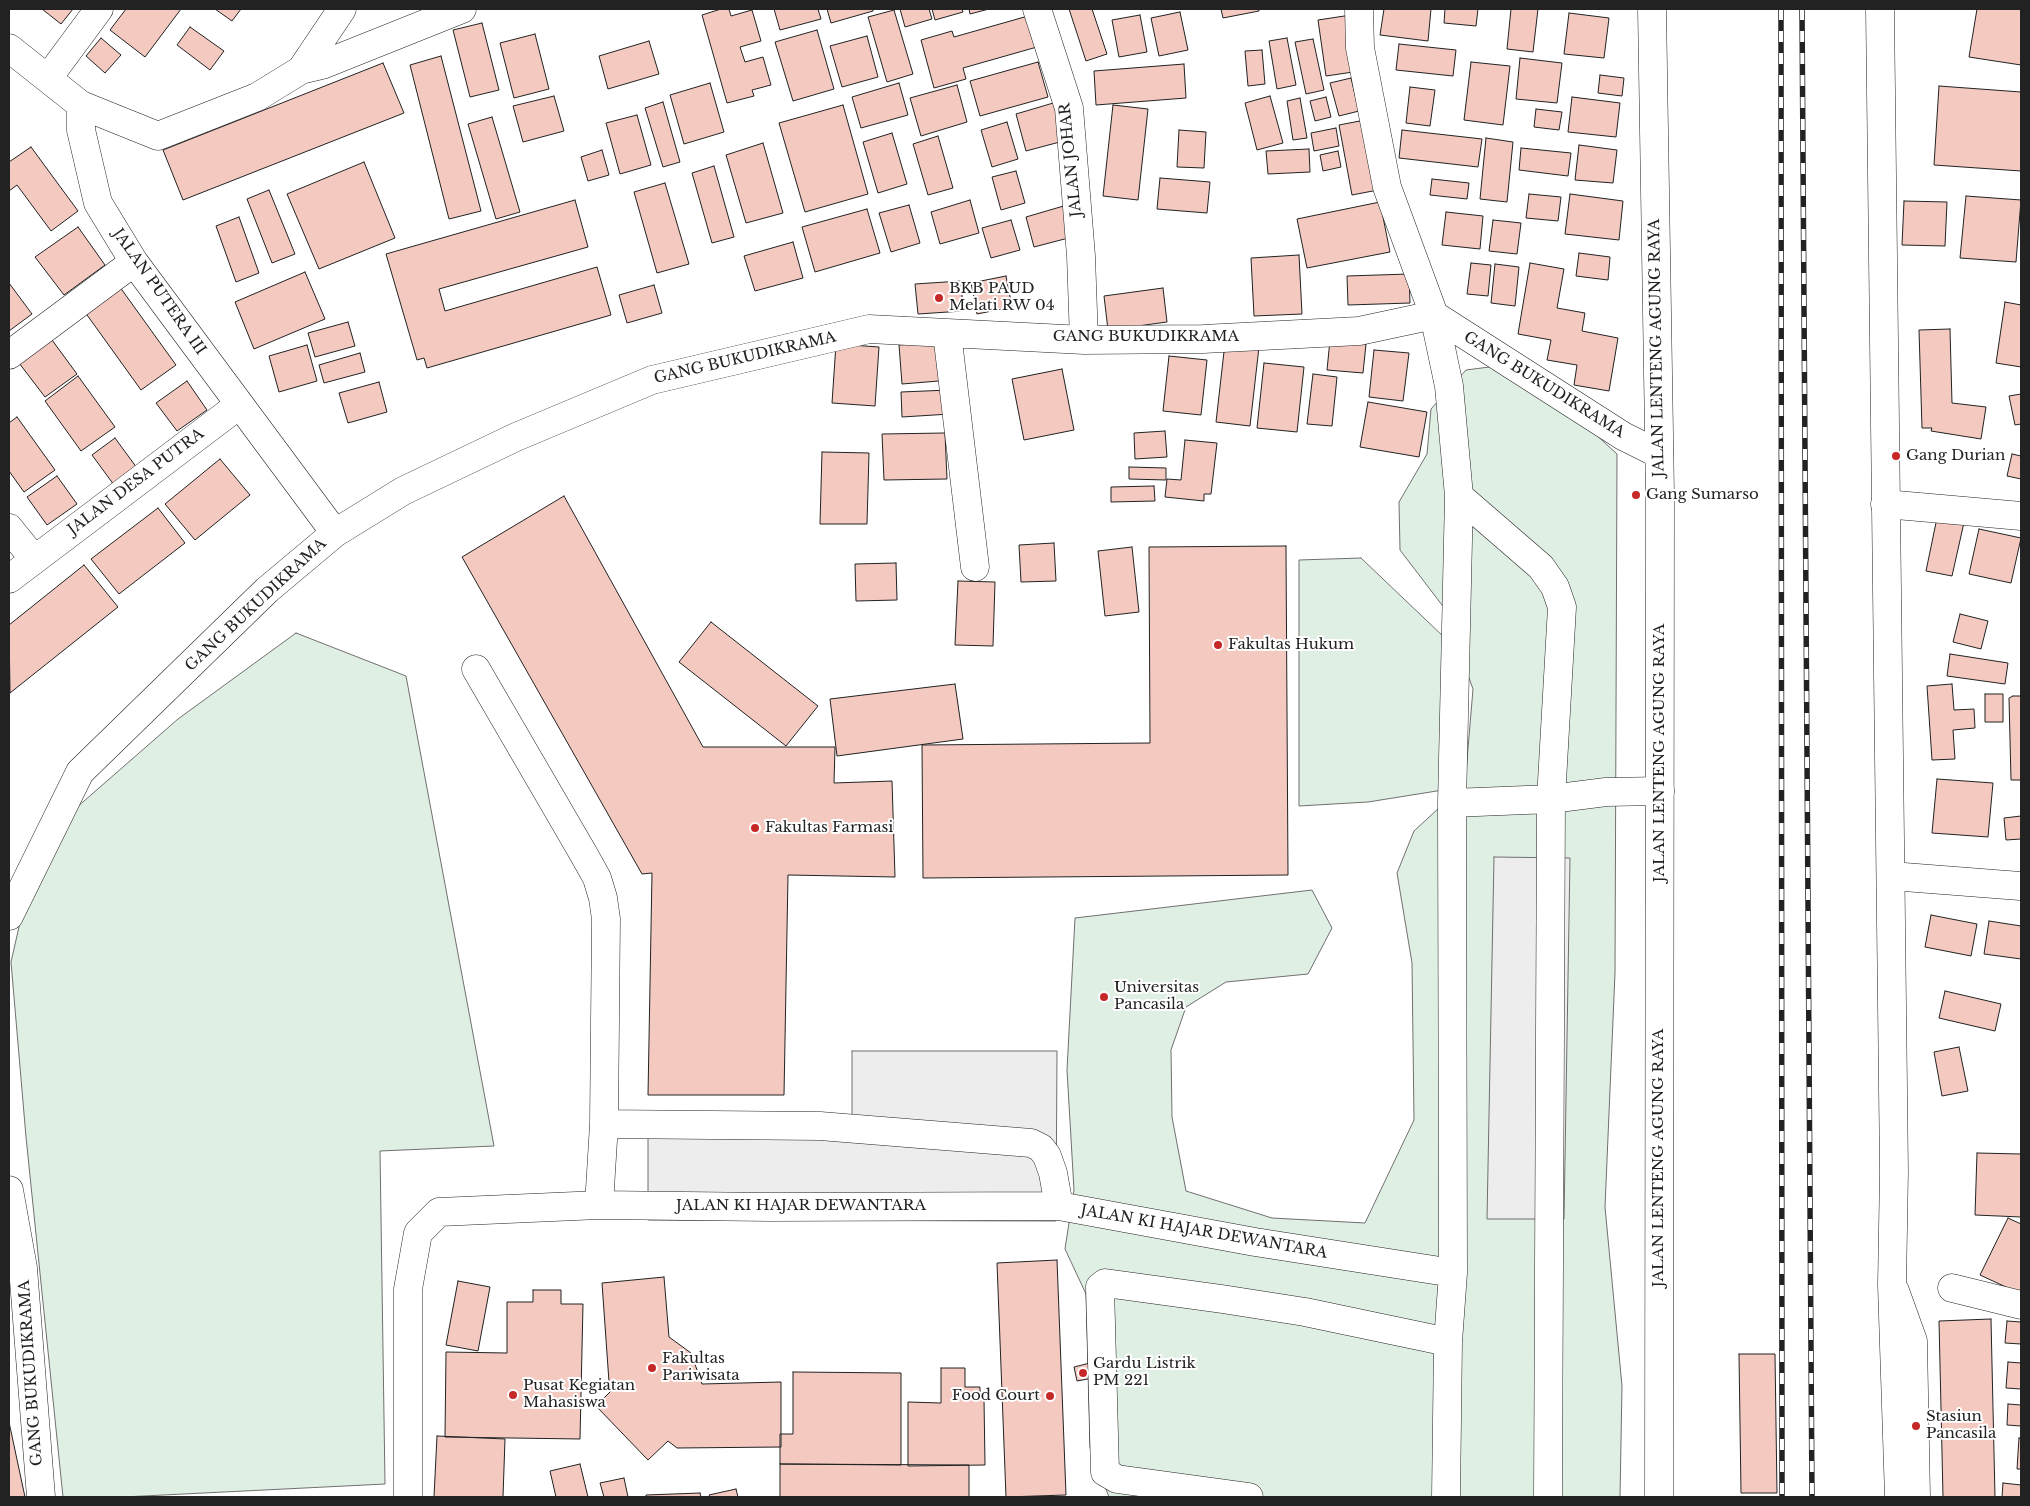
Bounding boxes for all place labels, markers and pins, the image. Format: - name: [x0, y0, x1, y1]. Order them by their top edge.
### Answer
- place label: BKB PAUD Melati RW 04: [949, 280, 1054, 315]
- marker: BKB PAUD Melati RW 04: [933, 292, 945, 304]
- place label: Gang Durian: [1906, 447, 2005, 465]
- marker: Gang Durian: [1890, 450, 1902, 462]
- place label: Gang Sumarso: [1646, 486, 1759, 504]
- marker: Gang Sumarso: [1630, 489, 1642, 501]
- place label: Fakultas Hukum: [1228, 636, 1354, 654]
- marker: Fakultas Hukum: [1212, 639, 1224, 651]
- place label: Fakultas Farmasi: [765, 819, 893, 837]
- marker: Fakultas Farmasi: [749, 822, 761, 834]
- place label: Universitas Pancasila: [1114, 979, 1199, 1014]
- marker: Universitas Pancasila: [1098, 991, 1110, 1003]
- place label: Fakultas Pariwisata: [662, 1350, 740, 1385]
- place label: Gardu Listrik PM 221: [1093, 1355, 1196, 1390]
- marker: Fakultas Pariwisata: [646, 1362, 658, 1374]
- marker: Gardu Listrik PM 221: [1077, 1367, 1089, 1379]
- place label: Pusat Kegiatan Mahasiswa: [523, 1377, 635, 1412]
- place label: Food Court: [952, 1387, 1040, 1405]
- marker: Pusat Kegiatan Mahasiswa: [507, 1389, 519, 1401]
- marker: Food Court: [1044, 1390, 1056, 1402]
- place label: Stasiun Pancasila: [1926, 1408, 1996, 1443]
- marker: Stasiun Pancasila: [1910, 1420, 1922, 1432]

